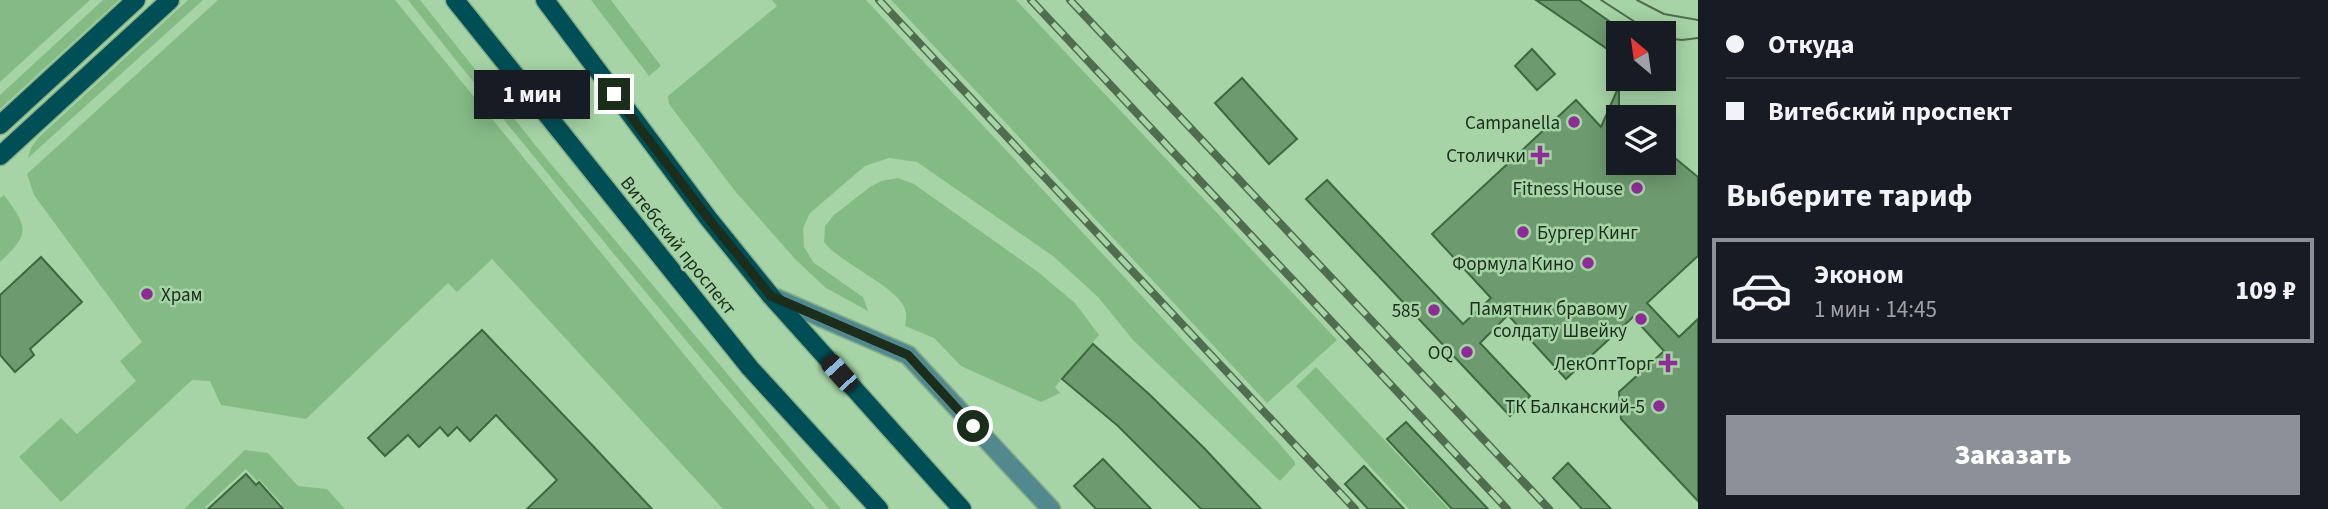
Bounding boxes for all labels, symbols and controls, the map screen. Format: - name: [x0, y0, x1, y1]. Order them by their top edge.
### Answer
- north arrow: [1606, 21, 1676, 91]
- map controls: [1606, 21, 1676, 175]
- text: Откуда: [1768, 26, 1855, 63]
- callout: 1 мин: [474, 70, 590, 119]
- text: 1 мин: [502, 78, 562, 111]
- route end: [598, 78, 630, 110]
- text: Витебский проспект: [1768, 93, 2012, 130]
- button: layers: [1606, 105, 1676, 175]
- place label: Campanella: [1465, 110, 1560, 137]
- marker: Campanella: [1566, 114, 1582, 130]
- place label: Столички: [1446, 143, 1526, 170]
- marker: Столички: [1532, 147, 1548, 163]
- street label: Витебский проспект: [613, 171, 742, 321]
- text: Выберите тариф: [1726, 173, 1973, 219]
- place label: Fitness House: [1513, 176, 1623, 203]
- marker: Fitness House: [1629, 180, 1645, 196]
- place label: Бургер Кинг: [1537, 220, 1638, 247]
- marker: Бургер Кинг: [1515, 224, 1531, 240]
- place label: Формула Кино: [1452, 251, 1574, 278]
- marker: Формула Кино: [1580, 255, 1596, 271]
- text: Эконом: [1814, 256, 1904, 293]
- icon: car: [1730, 259, 1793, 322]
- text: 109 ₽: [2235, 272, 2296, 309]
- place label: Храм: [161, 282, 203, 309]
- marker: Храм: [139, 286, 155, 302]
- text: 1 мин · 14:45: [1814, 293, 1937, 326]
- place label: Памятник бравому солдату Швейку: [1469, 296, 1627, 345]
- place label: 585: [1392, 298, 1420, 325]
- marker: 585: [1426, 302, 1442, 318]
- marker: Памятник бравому солдату Швейку: [1633, 311, 1649, 327]
- place label: OQ: [1428, 340, 1453, 367]
- marker: OQ: [1459, 344, 1475, 360]
- car: [818, 350, 861, 396]
- place label: ЛекОптТорг: [1554, 351, 1654, 378]
- marker: ЛекОптТорг: [1660, 355, 1676, 371]
- place label: ТК Балканский-5: [1505, 394, 1645, 421]
- marker: ТК Балканский-5: [1651, 398, 1667, 414]
- route start: [957, 410, 989, 442]
- button: Заказать: [1726, 415, 2300, 495]

